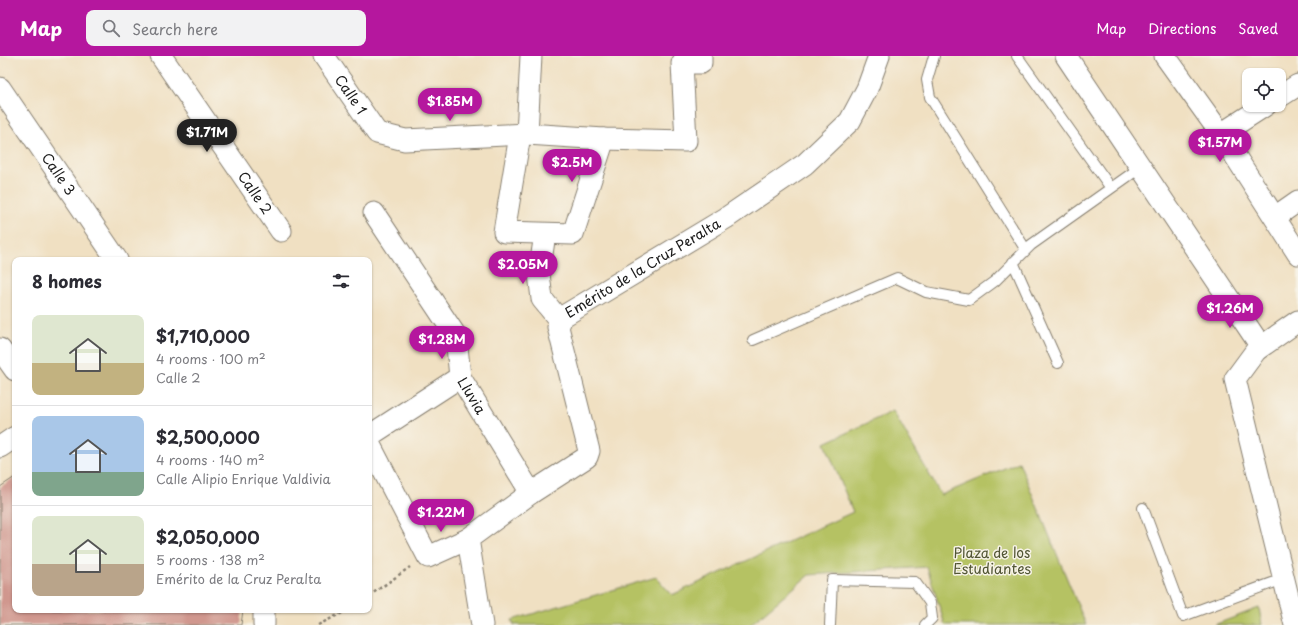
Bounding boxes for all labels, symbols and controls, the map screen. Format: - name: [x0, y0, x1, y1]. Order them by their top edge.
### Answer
- search box: [86, 10, 366, 46]
- text: Map: [20, 14, 62, 42]
- icon: search: [100, 17, 122, 39]
- text: Search here: [132, 17, 218, 40]
- text: Map: [1096, 18, 1126, 39]
- text: Directions: [1148, 18, 1216, 39]
- text: Saved: [1238, 18, 1278, 39]
- map controls: [1242, 68, 1286, 112]
- button: locate: [1242, 68, 1286, 112]
- street label: Calle 1: [330, 70, 372, 119]
- pin: $1.85M: [417, 88, 483, 122]
- text: $1.85M: [427, 91, 473, 110]
- pin: $1.71M: [174, 119, 240, 153]
- text: $1.71M: [186, 122, 228, 141]
- pin: $1.57M: [1187, 129, 1253, 163]
- text: $1.57M: [1198, 132, 1242, 151]
- street label: Calle 3: [37, 148, 81, 199]
- pin: $2.5M: [544, 149, 600, 183]
- text: $2.5M: [552, 152, 592, 171]
- street label: Calle 2: [233, 167, 278, 218]
- street label: Emérito de la Cruz Peralta: [561, 213, 725, 323]
- pin: $2.05M: [490, 251, 556, 285]
- text: $2.05M: [498, 254, 548, 273]
- text: 8 homes: [32, 268, 102, 294]
- icon: filters: [330, 270, 352, 292]
- pin: $1.26M: [1197, 295, 1263, 329]
- text: $1.26M: [1206, 298, 1254, 317]
- text: $1,710,000: [156, 323, 250, 349]
- pin: $1.28M: [409, 326, 475, 360]
- text: $1.28M: [418, 329, 466, 348]
- icon: home: [64, 331, 112, 379]
- text: 4 rooms · 100 m²: [156, 349, 266, 368]
- text: Calle 2: [156, 368, 201, 387]
- street label: Lluvia: [452, 373, 491, 418]
- text: $2,500,000: [156, 424, 260, 450]
- icon: home: [64, 432, 112, 480]
- text: 4 rooms · 140 m²: [156, 450, 265, 469]
- text: Calle Alipio Enrique Valdivia: [156, 469, 331, 488]
- pin: $1.22M: [408, 499, 474, 533]
- text: $1.22M: [417, 502, 465, 521]
- text: $2,050,000: [156, 524, 260, 550]
- icon: home: [64, 532, 112, 580]
- park label: Plaza de los Estudiantes: [953, 542, 1031, 579]
- text: 5 rooms · 138 m²: [156, 550, 265, 569]
- text: Emérito de la Cruz Peralta: [156, 569, 321, 588]

